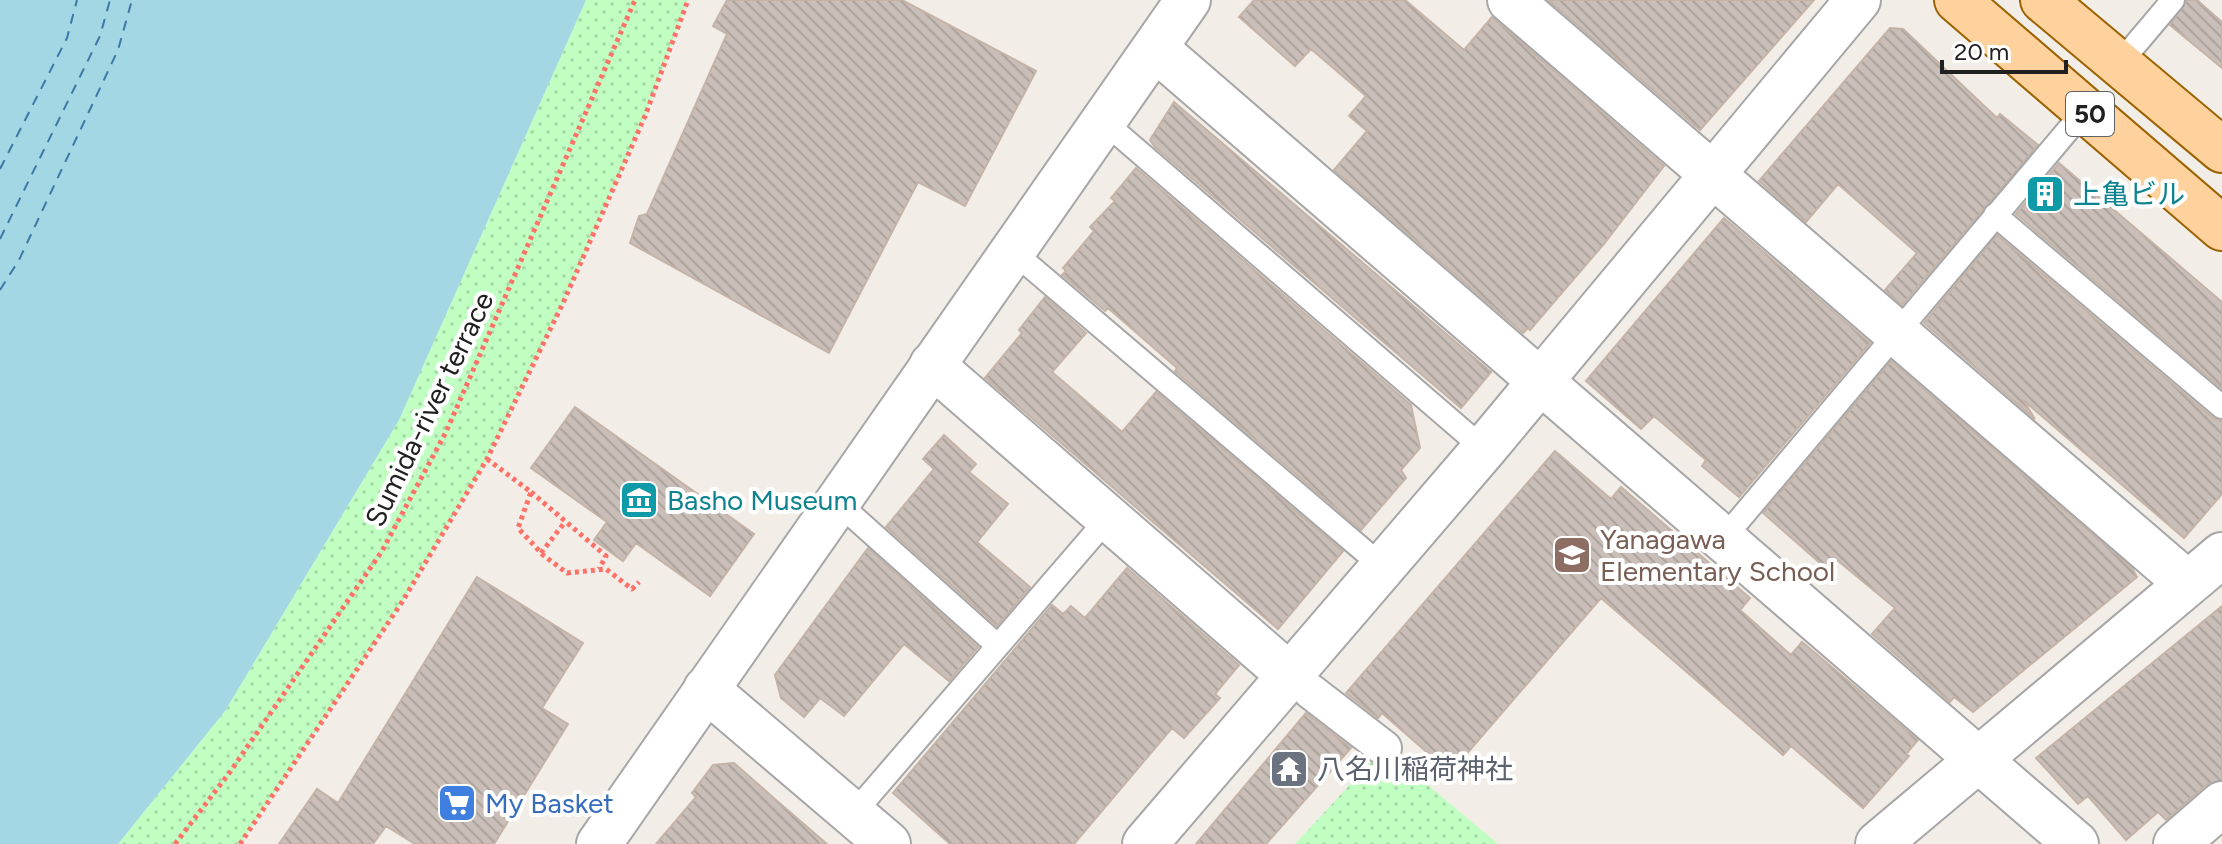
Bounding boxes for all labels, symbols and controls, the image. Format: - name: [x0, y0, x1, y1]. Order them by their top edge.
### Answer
- scale bar: [1942, 24, 2066, 74]
- text: 20 m: [1954, 37, 2009, 66]
- road number: 50: [2066, 92, 2114, 136]
- building icon: 上亀ビル: [2024, 173, 2066, 215]
- place label: 上亀ビル: [2073, 177, 2185, 211]
- street label: Sumida-river terrace: [357, 286, 501, 532]
- museum icon: Basho Museum: [618, 479, 660, 521]
- place label: Basho Museum: [667, 483, 857, 517]
- place label: Yanagawa Elementary School: [1600, 522, 1835, 588]
- school or university icon: Yanagawa Elementary School: [1551, 534, 1593, 576]
- temple icon: 八名川稲荷神社: [1268, 748, 1310, 790]
- place label: 八名川稲荷神社: [1317, 752, 1513, 786]
- supermarket icon: My Basket: [436, 782, 478, 824]
- place label: My Basket: [485, 786, 614, 820]

